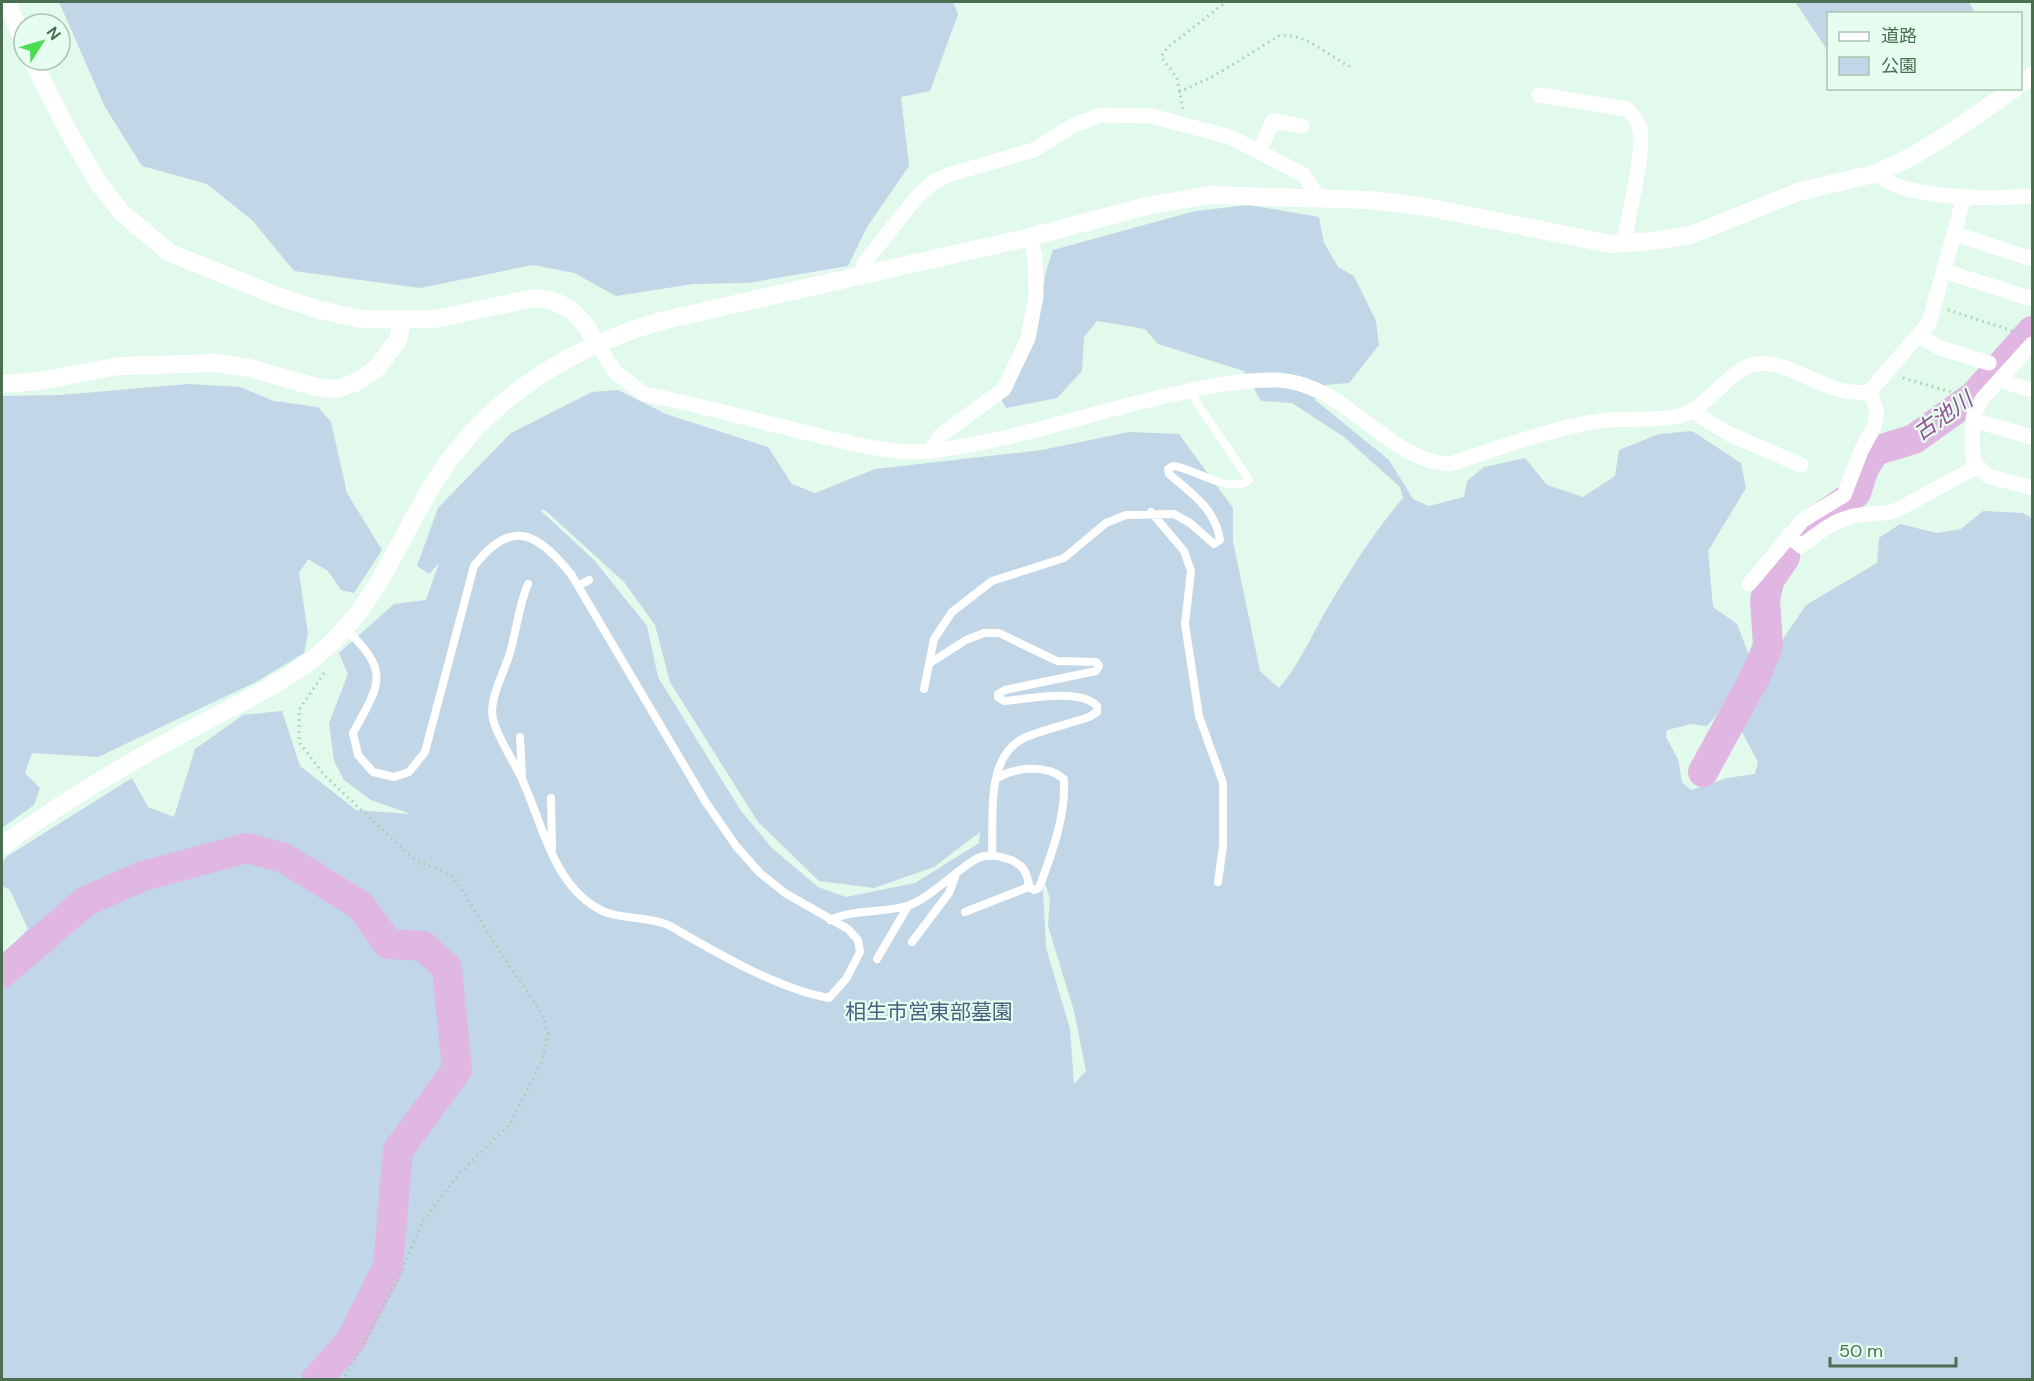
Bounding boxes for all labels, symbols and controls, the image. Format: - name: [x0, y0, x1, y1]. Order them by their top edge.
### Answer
- north arrow: [12, 12, 72, 72]
- legend: [1827, 12, 2022, 90]
- text: N: [42, 22, 65, 44]
- text: 道路: [1881, 24, 1917, 48]
- text: 公園: [1881, 54, 1917, 78]
- water label: 古池川: [1908, 384, 1980, 447]
- park label: 相生市営東部墓園: [845, 998, 1013, 1026]
- scale bar: [1830, 1330, 1956, 1368]
- text: 50 m: [1839, 1339, 1883, 1363]

